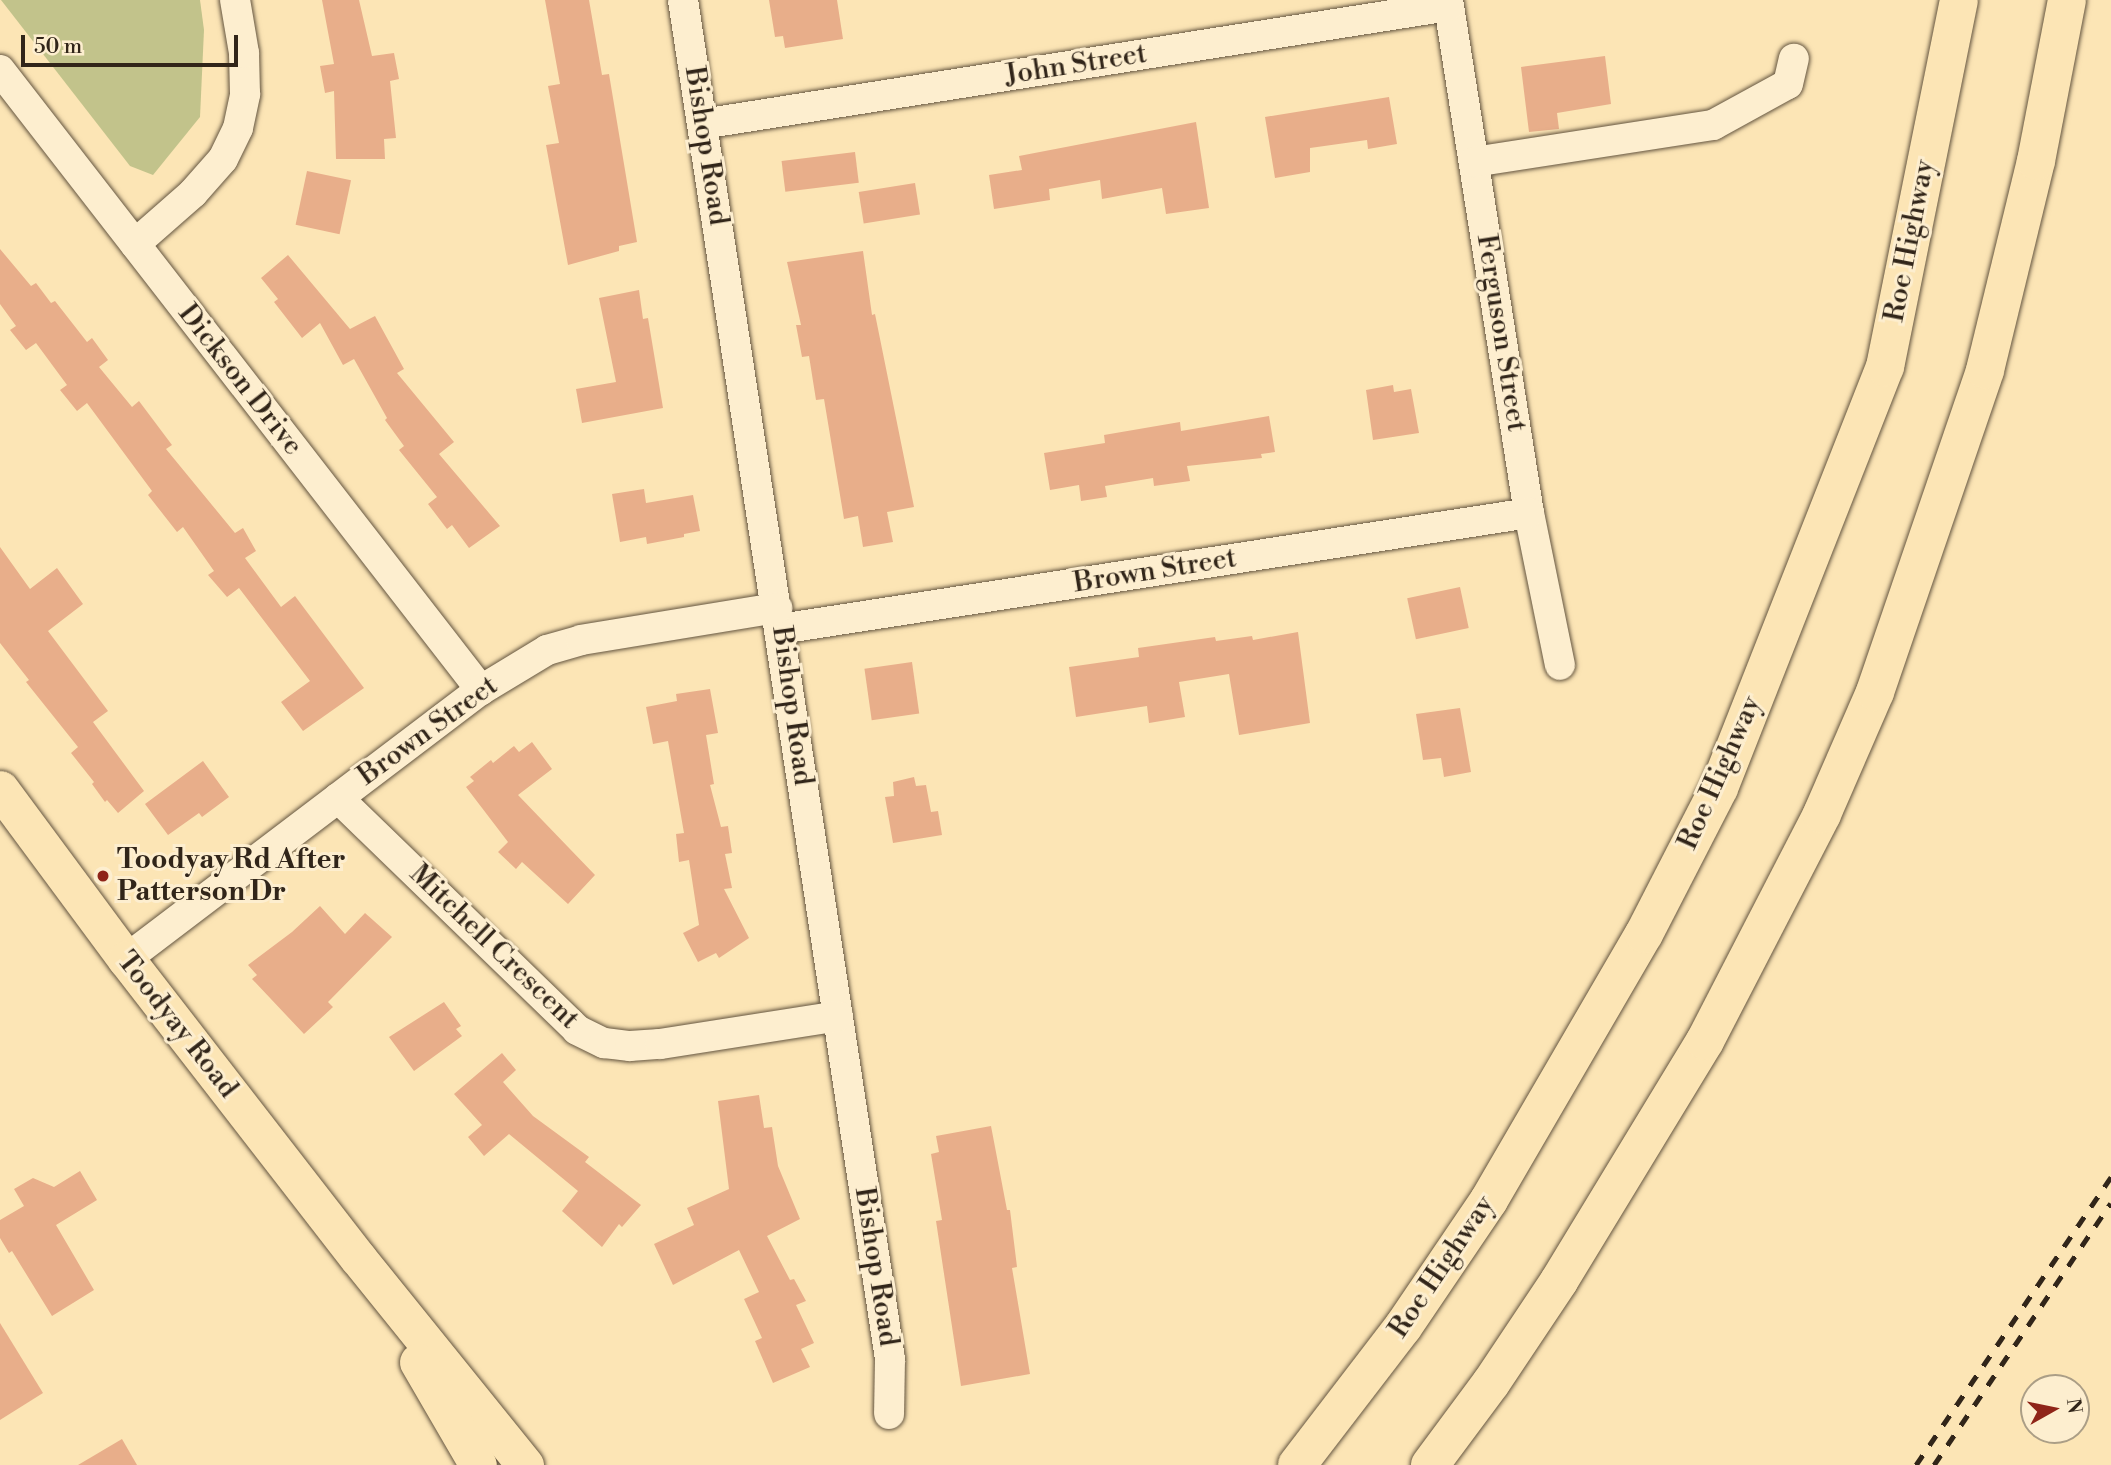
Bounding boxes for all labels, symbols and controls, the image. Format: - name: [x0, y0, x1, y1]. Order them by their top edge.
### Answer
- scale bar: [24, 21, 242, 65]
- text: 50 m: [34, 34, 82, 60]
- street label: John Street: [1003, 37, 1149, 93]
- street label: Bishop Road: [677, 64, 735, 228]
- street label: Roe Highway: [1878, 157, 1942, 325]
- street label: Ferguson Street: [1469, 232, 1533, 434]
- street label: Dickson Drive: [171, 298, 309, 462]
- street label: Brown Street: [1071, 542, 1239, 600]
- street label: Bishop Road: [764, 624, 820, 788]
- street label: Brown Street: [352, 669, 504, 793]
- street label: Roe Highway: [1671, 691, 1769, 855]
- place label: Toodyay Rd After Patterson Dr: [117, 843, 346, 909]
- street label: Mitchell Crescent: [402, 858, 586, 1036]
- marker: Toodyay Rd After Patterson Dr: [95, 868, 111, 884]
- street label: Toodyay Road: [109, 945, 245, 1105]
- street label: Bishop Road: [847, 1185, 905, 1349]
- street label: Roe Highway: [1382, 1189, 1502, 1345]
- north arrow: [2020, 1374, 2090, 1444]
- text: N: [2061, 1397, 2087, 1415]

